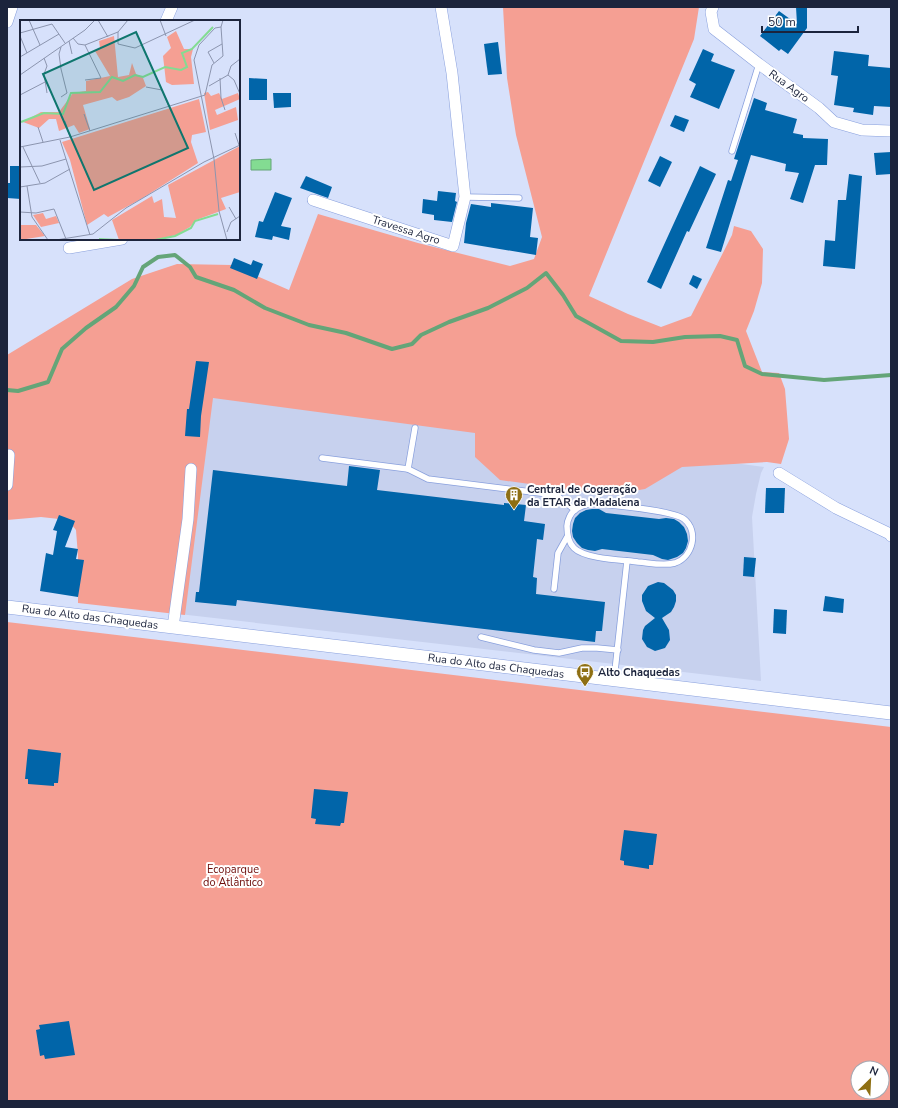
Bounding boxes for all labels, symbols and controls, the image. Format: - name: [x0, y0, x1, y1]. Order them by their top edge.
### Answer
- scale bar: [762, 8, 858, 34]
- text: 50 m: [768, 14, 796, 30]
- inset map: [20, 20, 240, 240]
- street label: Rua Agro: [766, 66, 812, 106]
- street label: Travessa Agro: [370, 212, 442, 248]
- place label: Central de Cogeração da ETAR da Madalena: [527, 482, 639, 510]
- building icon: Central de Cogeração da ETAR da Madalena: [504, 485, 524, 510]
- street label: Rua do Alto das Chaquedas: [21, 601, 159, 633]
- street label: Rua do Alto das Chaquedas: [427, 650, 565, 682]
- bus stop icon: Alto Chaquedas: [575, 662, 595, 687]
- place label: Alto Chaquedas: [598, 665, 680, 680]
- park label: Ecoparque do Atlântico: [203, 862, 263, 890]
- north arrow: [850, 1060, 890, 1100]
- text: N: [867, 1063, 881, 1080]

